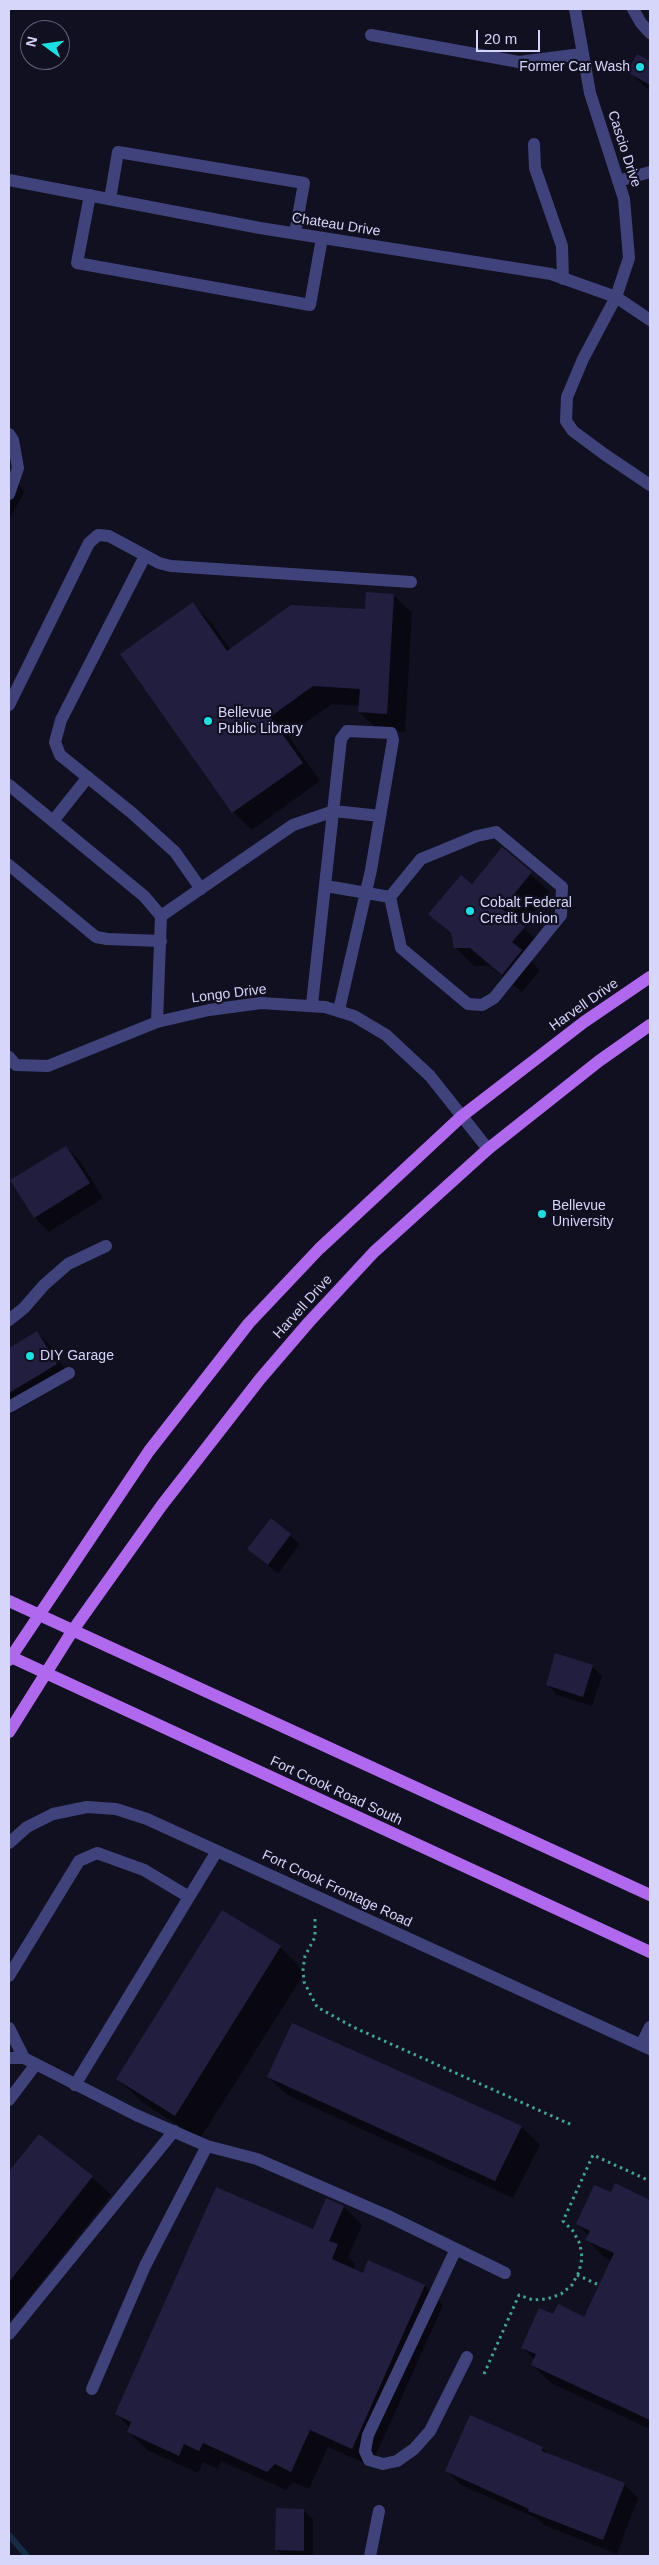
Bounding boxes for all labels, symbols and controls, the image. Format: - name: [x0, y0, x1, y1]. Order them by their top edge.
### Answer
- north arrow: [20, 20, 70, 70]
- scale bar: [479, 20, 543, 52]
- text: 20 m: [484, 30, 517, 47]
- text: N: [22, 35, 40, 48]
- place label: Former Car Wash: [519, 59, 630, 75]
- marker: Former Car Wash: [634, 61, 646, 73]
- street label: Cascio Drive: [604, 109, 644, 189]
- street label: Chateau Drive: [290, 210, 382, 240]
- place label: Bellevue Public Library: [218, 705, 303, 738]
- marker: Bellevue Public Library: [202, 715, 214, 727]
- place label: Cobalt Federal Credit Union: [480, 895, 572, 928]
- marker: Cobalt Federal Credit Union: [464, 905, 476, 917]
- street label: Harvell Drive: [546, 975, 622, 1035]
- street label: Longo Drive: [191, 981, 267, 1007]
- place label: Bellevue University: [552, 1198, 613, 1230]
- marker: Bellevue University: [536, 1208, 548, 1220]
- street label: Harvell Drive: [270, 1272, 336, 1342]
- place label: DIY Garage: [40, 1348, 114, 1364]
- marker: DIY Garage: [24, 1350, 36, 1362]
- street label: Fort Crook Road South: [267, 1753, 405, 1829]
- street label: Fort Crook Frontage Road: [259, 1847, 415, 1931]

